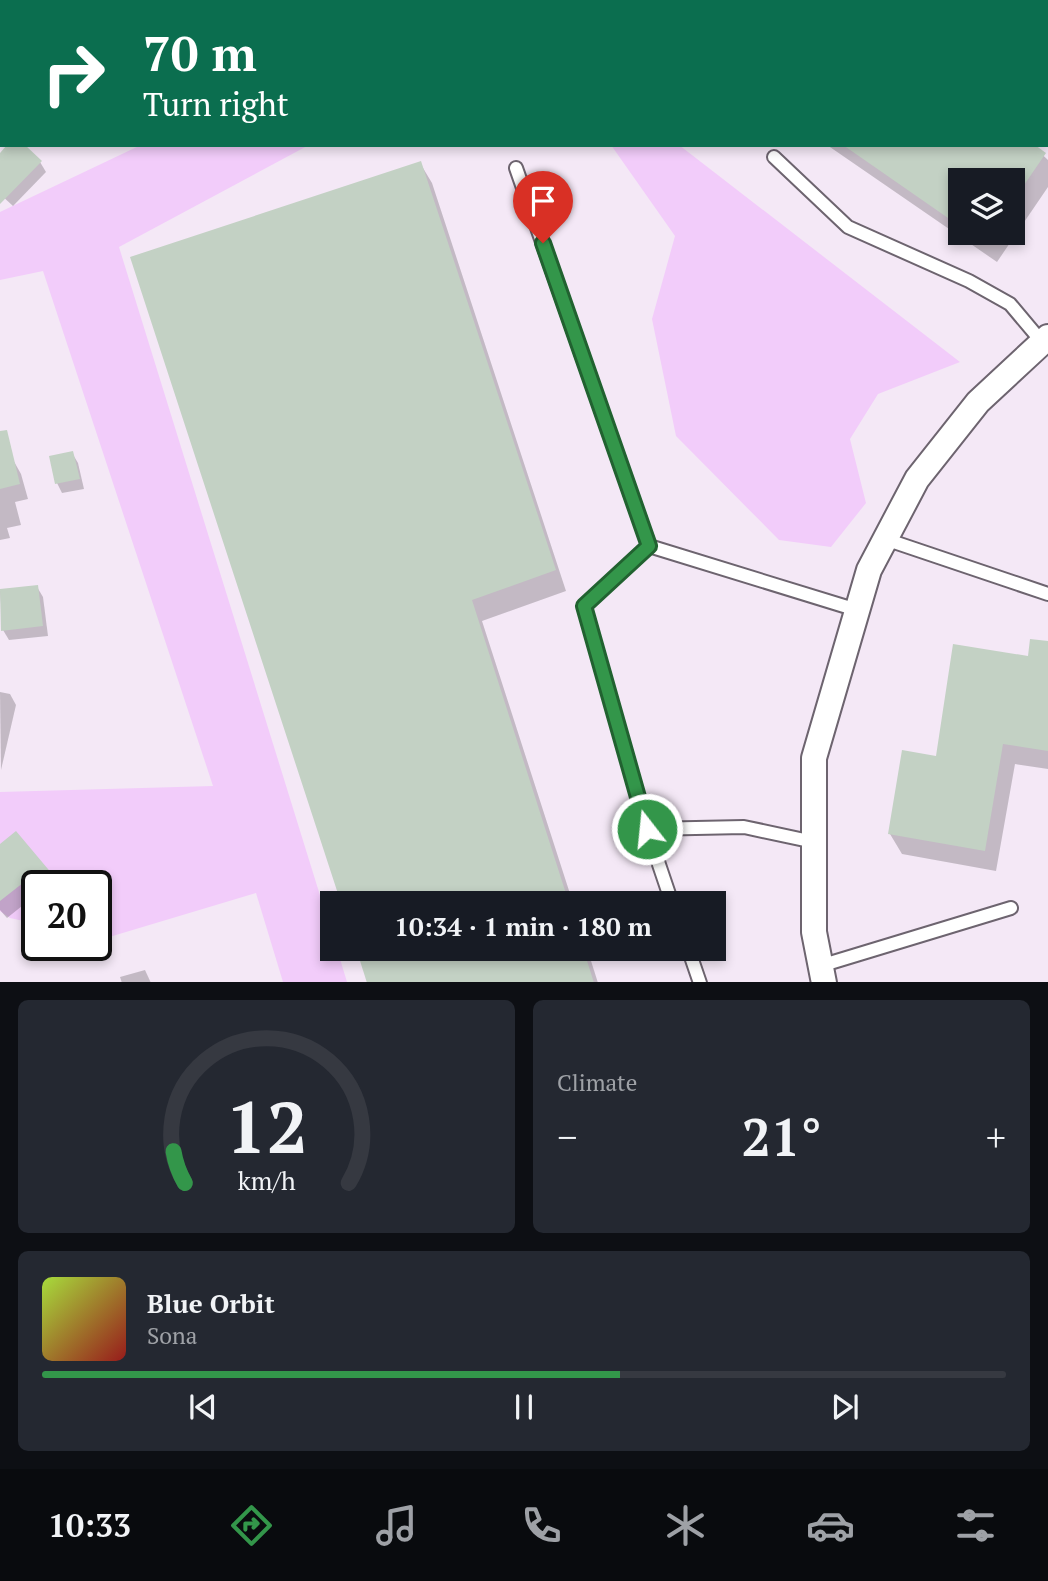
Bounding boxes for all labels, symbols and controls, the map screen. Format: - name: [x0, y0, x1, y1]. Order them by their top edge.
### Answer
- text: 70 m: [143, 20, 257, 85]
- icon: right: [28, 28, 119, 119]
- text: Turn right: [143, 83, 289, 125]
- map controls: [948, 168, 1025, 245]
- button: layers: [948, 168, 1025, 245]
- pin: [513, 171, 573, 243]
- icon: arrive: [524, 182, 562, 220]
- position arrow: [610, 792, 684, 866]
- speed limit sign: 20: [21, 870, 112, 961]
- text: 10:34 · 1 min · 180 m: [394, 909, 652, 943]
- text: Climate: [557, 1067, 637, 1098]
- text: 12: [225, 1077, 308, 1174]
- text: 21°: [741, 1102, 822, 1171]
- text: −: [557, 1112, 577, 1162]
- text: +: [986, 1112, 1006, 1162]
- text: km/h: [238, 1163, 296, 1196]
- text: Blue Orbit: [147, 1286, 275, 1320]
- text: Sona: [147, 1320, 197, 1351]
- icon: previous: [184, 1388, 222, 1426]
- icon: pause: [505, 1388, 543, 1426]
- icon: next: [826, 1388, 864, 1426]
- icon: directions: [227, 1501, 276, 1550]
- icon: music: [372, 1501, 421, 1550]
- icon: phone: [517, 1501, 566, 1550]
- icon: climate: [661, 1501, 710, 1550]
- icon: car: [806, 1501, 855, 1550]
- icon: filters: [951, 1501, 1000, 1550]
- text: 10:33: [48, 1504, 131, 1546]

